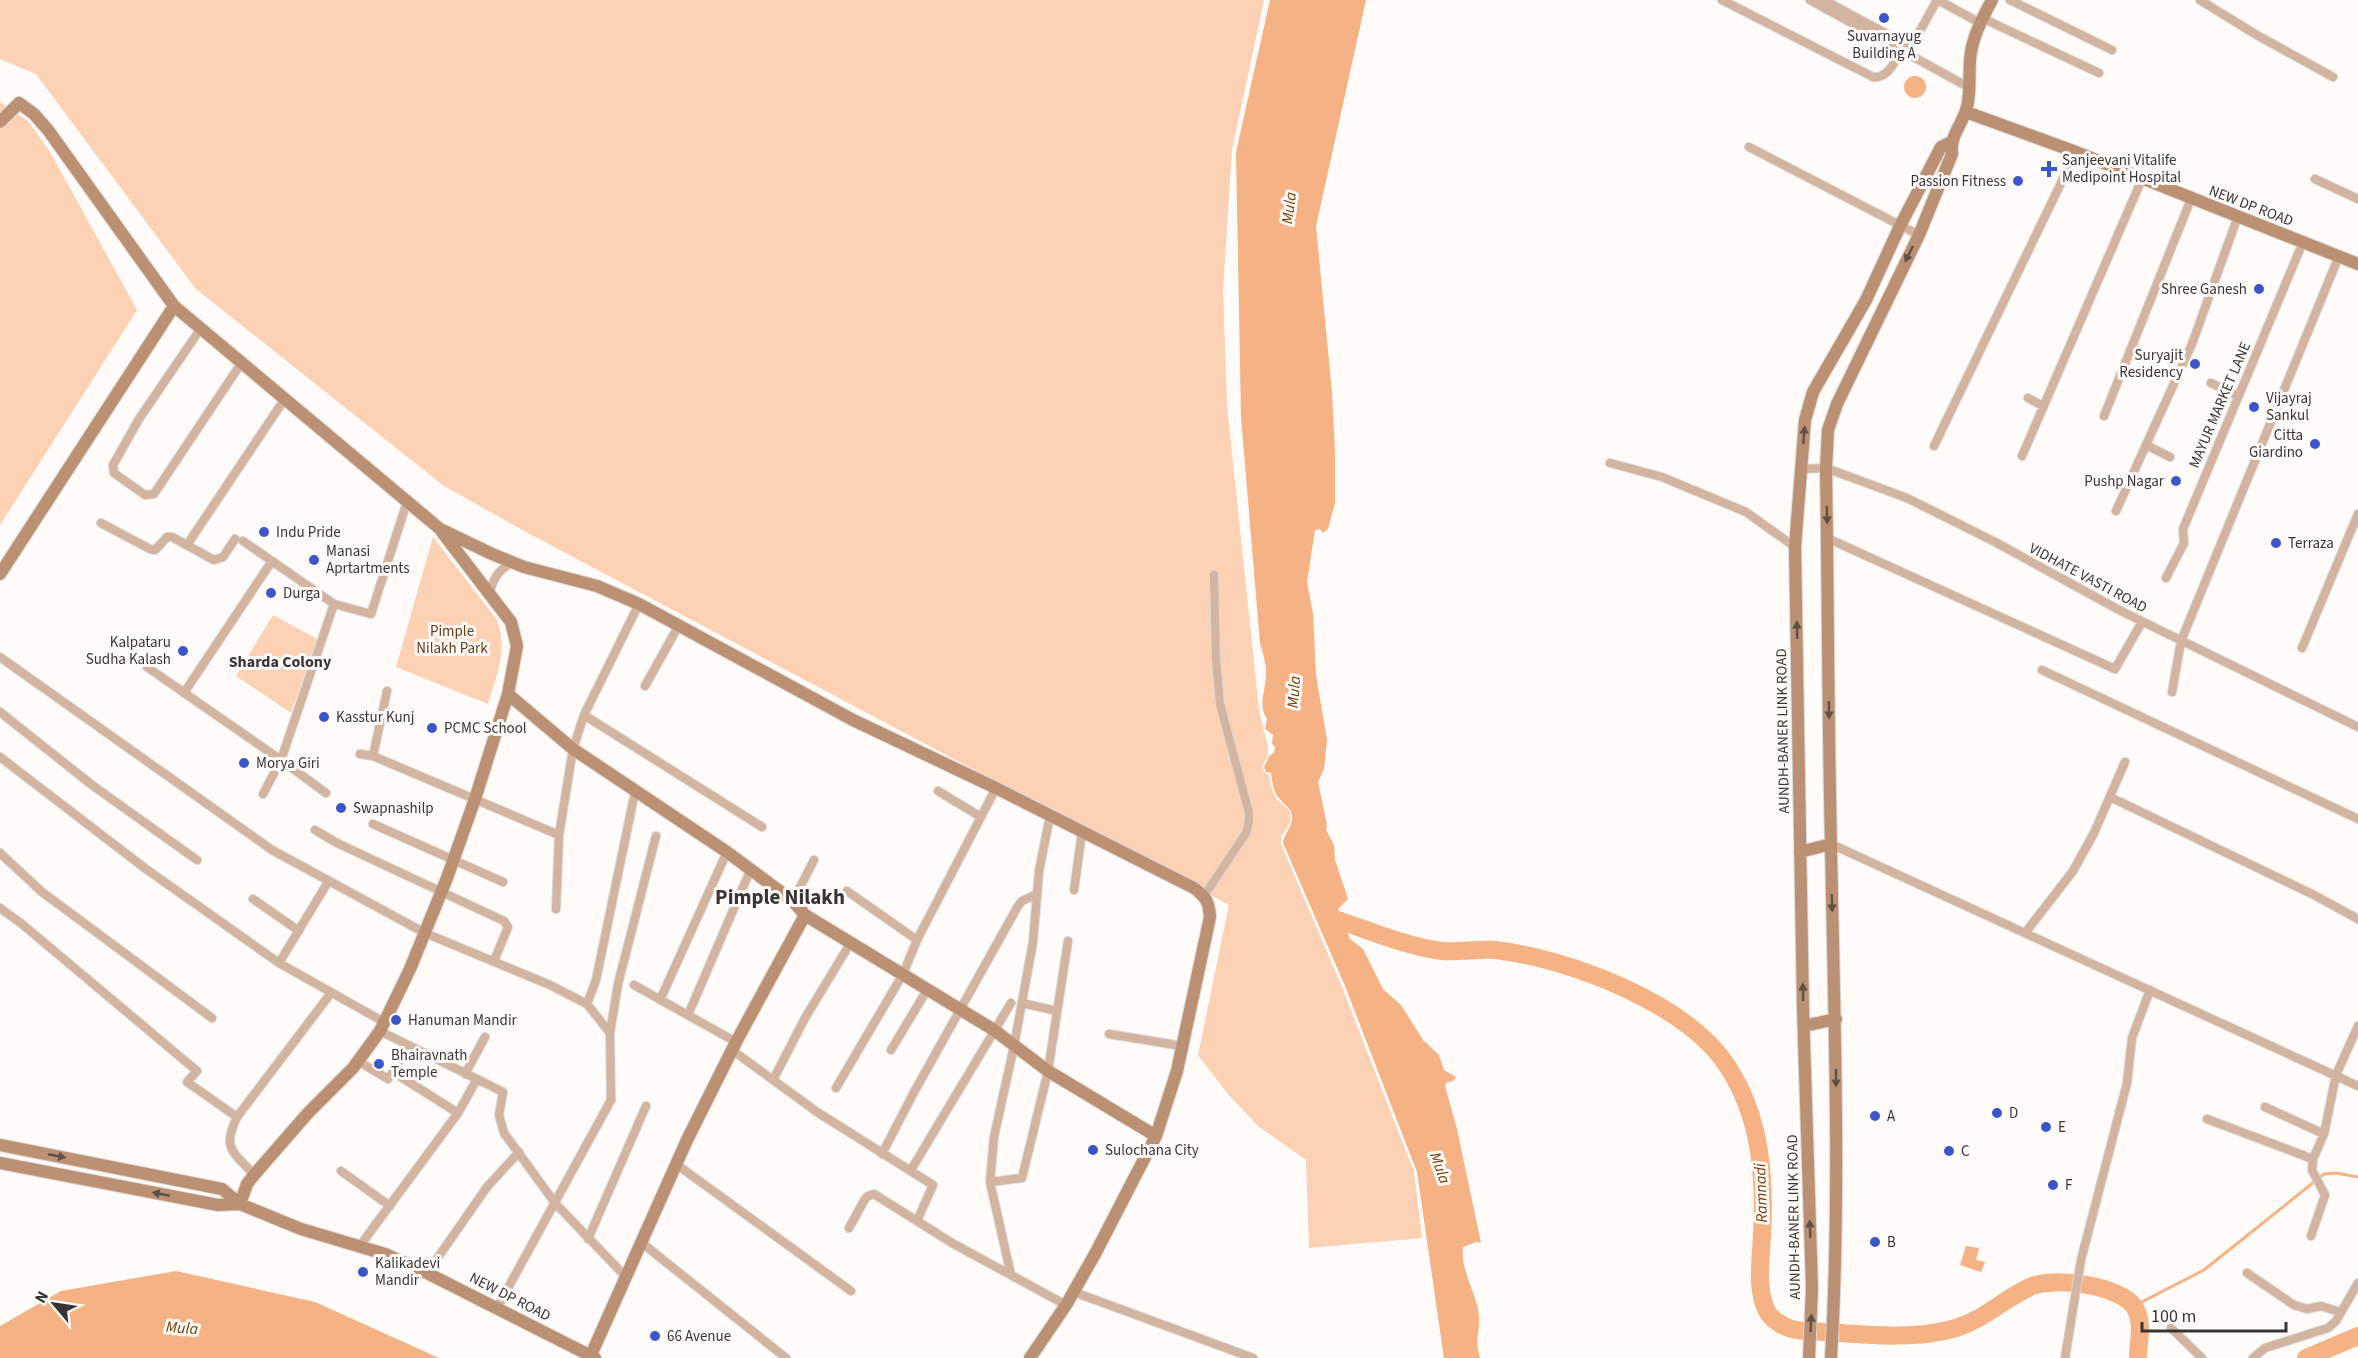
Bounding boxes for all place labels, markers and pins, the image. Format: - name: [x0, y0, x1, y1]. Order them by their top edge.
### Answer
- marker: Suvarnayug Building A: [1877, 11, 1891, 25]
- place label: Suvarnayug Building A: [1847, 26, 1922, 64]
- place label: Sanjeevani Vitalife Medipoint Hospital: [2062, 150, 2181, 188]
- marker: Sanjeevani Vitalife Medipoint Hospital: [2040, 160, 2058, 178]
- place label: Passion Fitness: [1911, 171, 2006, 192]
- marker: Passion Fitness: [2011, 174, 2025, 188]
- place label: Shree Ganesh: [2161, 279, 2247, 300]
- marker: Shree Ganesh: [2252, 282, 2266, 296]
- place label: Suryajit Residency: [2119, 345, 2183, 383]
- marker: Suryajit Residency: [2188, 357, 2202, 371]
- place label: Vijayraj Sankul: [2266, 388, 2312, 426]
- marker: Vijayraj Sankul: [2247, 400, 2261, 414]
- place label: Citta Giardino: [2249, 425, 2303, 463]
- marker: Citta Giardino: [2308, 437, 2322, 451]
- place label: Pushp Nagar: [2084, 471, 2165, 492]
- marker: Pushp Nagar: [2169, 474, 2183, 488]
- place label: Indu Pride: [276, 522, 341, 543]
- marker: Indu Pride: [257, 525, 271, 539]
- place label: Terraza: [2288, 533, 2334, 554]
- marker: Terraza: [2269, 536, 2283, 550]
- place label: Manasi Aprtartments: [326, 541, 410, 579]
- marker: Manasi Aprtartments: [307, 553, 321, 567]
- place label: Durga: [283, 583, 320, 604]
- marker: Durga: [264, 586, 278, 600]
- place label: Kalpataru Sudha Kalash: [86, 632, 171, 670]
- marker: Kalpataru Sudha Kalash: [176, 644, 190, 658]
- place label: Kasstur Kunj: [336, 707, 415, 728]
- marker: Kasstur Kunj: [317, 710, 331, 724]
- place label: PCMC School: [444, 718, 527, 739]
- marker: PCMC School: [425, 721, 439, 735]
- place label: Morya Giri: [256, 753, 320, 774]
- marker: Morya Giri: [237, 756, 251, 770]
- place label: Swapnashilp: [353, 798, 434, 819]
- marker: Swapnashilp: [334, 801, 348, 815]
- place label: Hanuman Mandir: [408, 1010, 518, 1031]
- marker: Hanuman Mandir: [389, 1013, 403, 1027]
- place label: Bhairavnath Temple: [391, 1045, 467, 1083]
- marker: Bhairavnath Temple: [372, 1057, 386, 1071]
- place label: D: [2009, 1103, 2018, 1124]
- place label: A: [1887, 1106, 1896, 1127]
- marker: D: [1990, 1106, 2004, 1120]
- marker: A: [1868, 1109, 1882, 1123]
- place label: E: [2058, 1117, 2066, 1138]
- marker: E: [2039, 1120, 2053, 1134]
- place label: Sulochana City: [1105, 1140, 1199, 1161]
- place label: C: [1961, 1141, 1970, 1162]
- marker: Sulochana City: [1086, 1143, 1100, 1157]
- marker: C: [1942, 1144, 1956, 1158]
- place label: F: [2065, 1175, 2073, 1196]
- marker: F: [2046, 1178, 2060, 1192]
- place label: B: [1887, 1232, 1896, 1253]
- marker: B: [1868, 1235, 1882, 1249]
- place label: Kalikadevi Mandir: [375, 1253, 440, 1291]
- marker: Kalikadevi Mandir: [356, 1265, 370, 1279]
- place label: 66 Avenue: [667, 1326, 731, 1347]
- marker: 66 Avenue: [648, 1329, 662, 1343]

